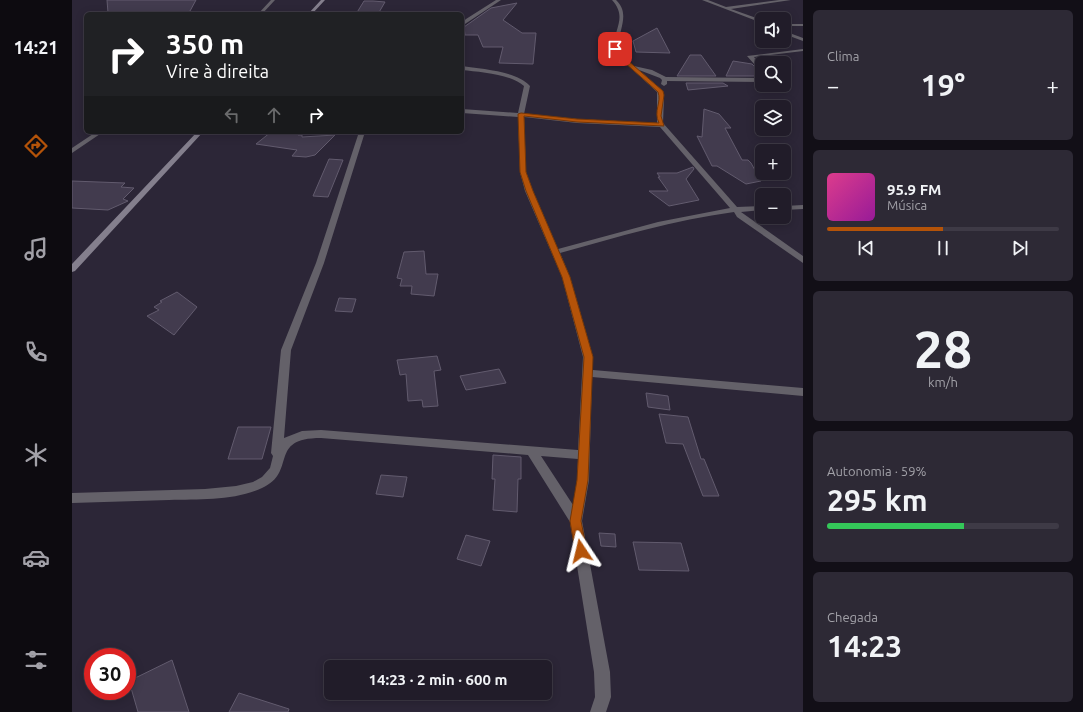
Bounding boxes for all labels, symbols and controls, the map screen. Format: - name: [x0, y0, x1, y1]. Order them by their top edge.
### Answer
- map controls: [755, 12, 791, 224]
- button: sound: [755, 12, 791, 48]
- icon: right: [100, 28, 152, 80]
- text: 350 m: [166, 28, 244, 59]
- pin: [598, 32, 632, 66]
- text: 14:21: [13, 37, 59, 57]
- icon: arrive: [604, 38, 626, 60]
- text: Clima: [827, 49, 859, 63]
- button: search: [755, 56, 791, 92]
- text: Vire à direita: [166, 61, 269, 81]
- text: 19°: [921, 68, 965, 102]
- text: −: [827, 73, 839, 98]
- text: +: [1047, 73, 1059, 98]
- button: layers: [755, 100, 791, 136]
- icon: left: [221, 104, 243, 126]
- icon: ahead: [263, 104, 285, 126]
- icon: right: [305, 104, 327, 126]
- icon: directions: [22, 132, 50, 160]
- button: +: [755, 144, 791, 180]
- text: 95.9 FM: [887, 181, 941, 198]
- button: −: [755, 188, 791, 224]
- text: Música: [887, 198, 927, 212]
- icon: music: [22, 235, 50, 263]
- icon: previous: [855, 237, 877, 259]
- icon: pause: [932, 237, 954, 259]
- icon: next: [1009, 237, 1031, 259]
- text: 28: [914, 320, 972, 378]
- icon: phone: [22, 338, 50, 366]
- text: km/h: [928, 375, 958, 389]
- icon: climate: [22, 441, 50, 469]
- text: Autonomia · 59%: [827, 464, 926, 478]
- text: 295 km: [827, 483, 928, 517]
- position arrow: [560, 530, 602, 572]
- icon: car: [22, 544, 50, 572]
- text: Chegada: [827, 610, 878, 624]
- text: 14:23: [827, 629, 902, 663]
- icon: filters: [22, 646, 50, 674]
- speed limit sign: 30: [84, 648, 136, 700]
- text: 14:23 · 2 min · 600 m: [369, 671, 507, 688]

